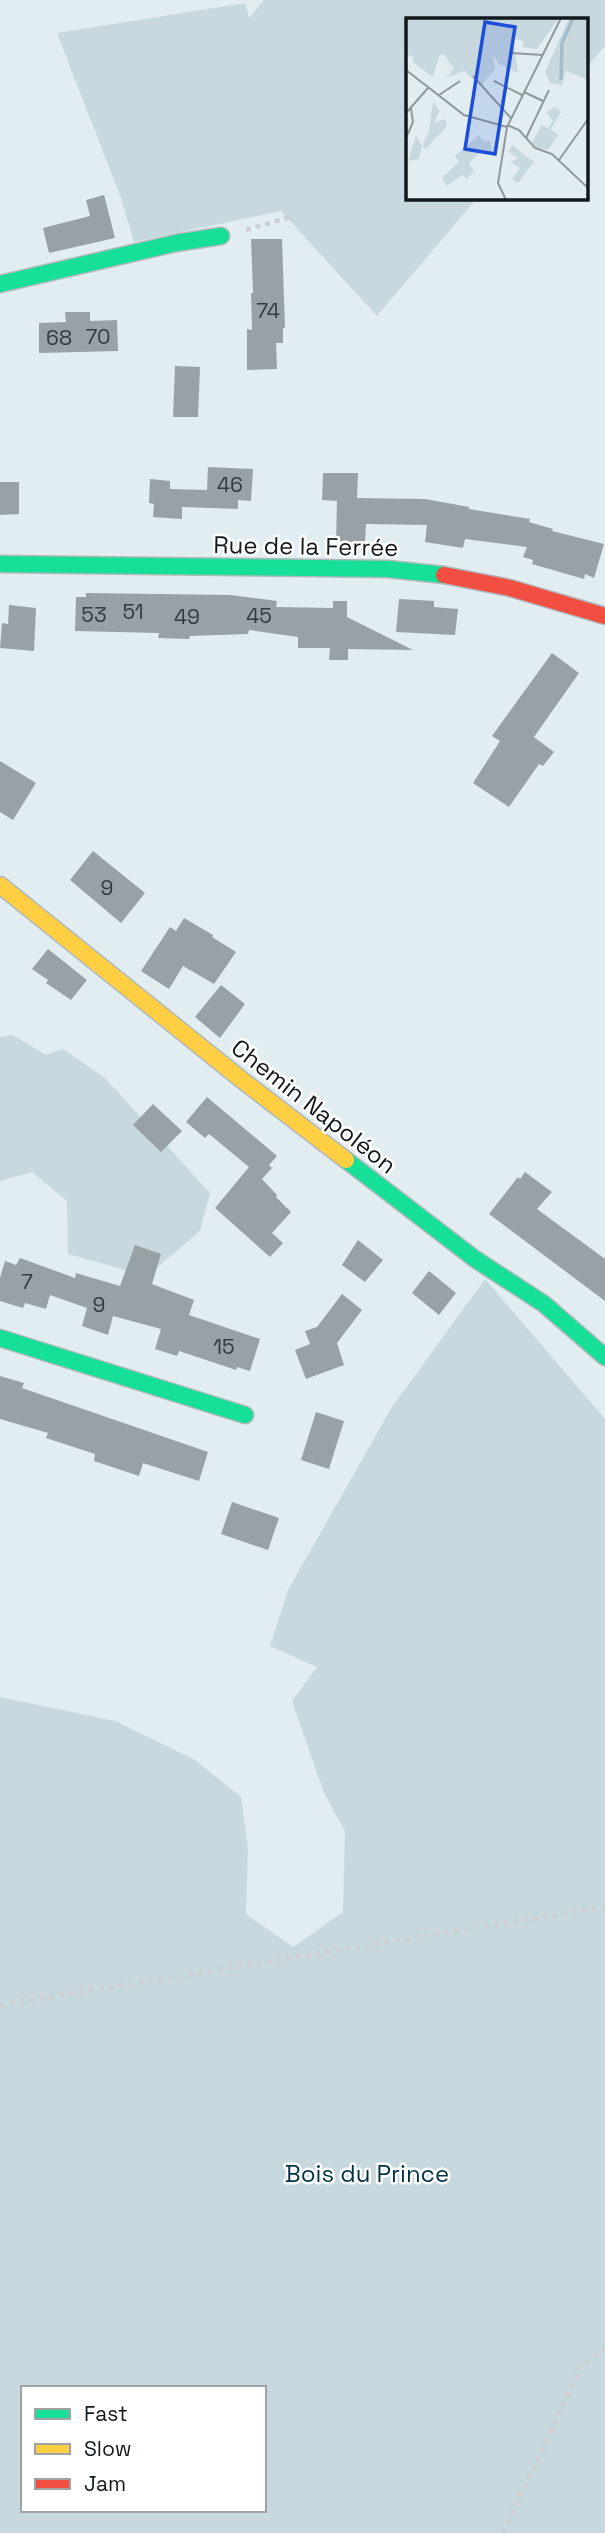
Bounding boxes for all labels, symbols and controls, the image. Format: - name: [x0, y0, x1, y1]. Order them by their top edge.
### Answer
- inset map: [406, 18, 588, 200]
- house number: 74: [256, 297, 280, 324]
- house number: 70: [85, 323, 111, 350]
- house number: 68: [46, 324, 72, 351]
- house number: 46: [217, 471, 243, 498]
- street label: Rue de la Ferrée: [213, 529, 399, 563]
- house number: 51: [122, 598, 144, 625]
- house number: 53: [81, 601, 107, 628]
- house number: 45: [246, 602, 272, 629]
- house number: 49: [174, 603, 200, 630]
- house number: 9: [101, 874, 113, 901]
- street label: Chemin Napoléon: [225, 1032, 403, 1180]
- house number: 7: [21, 1268, 33, 1295]
- house number: 9: [93, 1291, 105, 1318]
- house number: 15: [213, 1333, 235, 1360]
- park label: Bois du Prince: [285, 2158, 449, 2189]
- legend: [21, 2386, 266, 2512]
- text: Fast: [84, 2400, 128, 2427]
- text: Slow: [84, 2435, 132, 2462]
- text: Jam: [84, 2470, 126, 2497]

